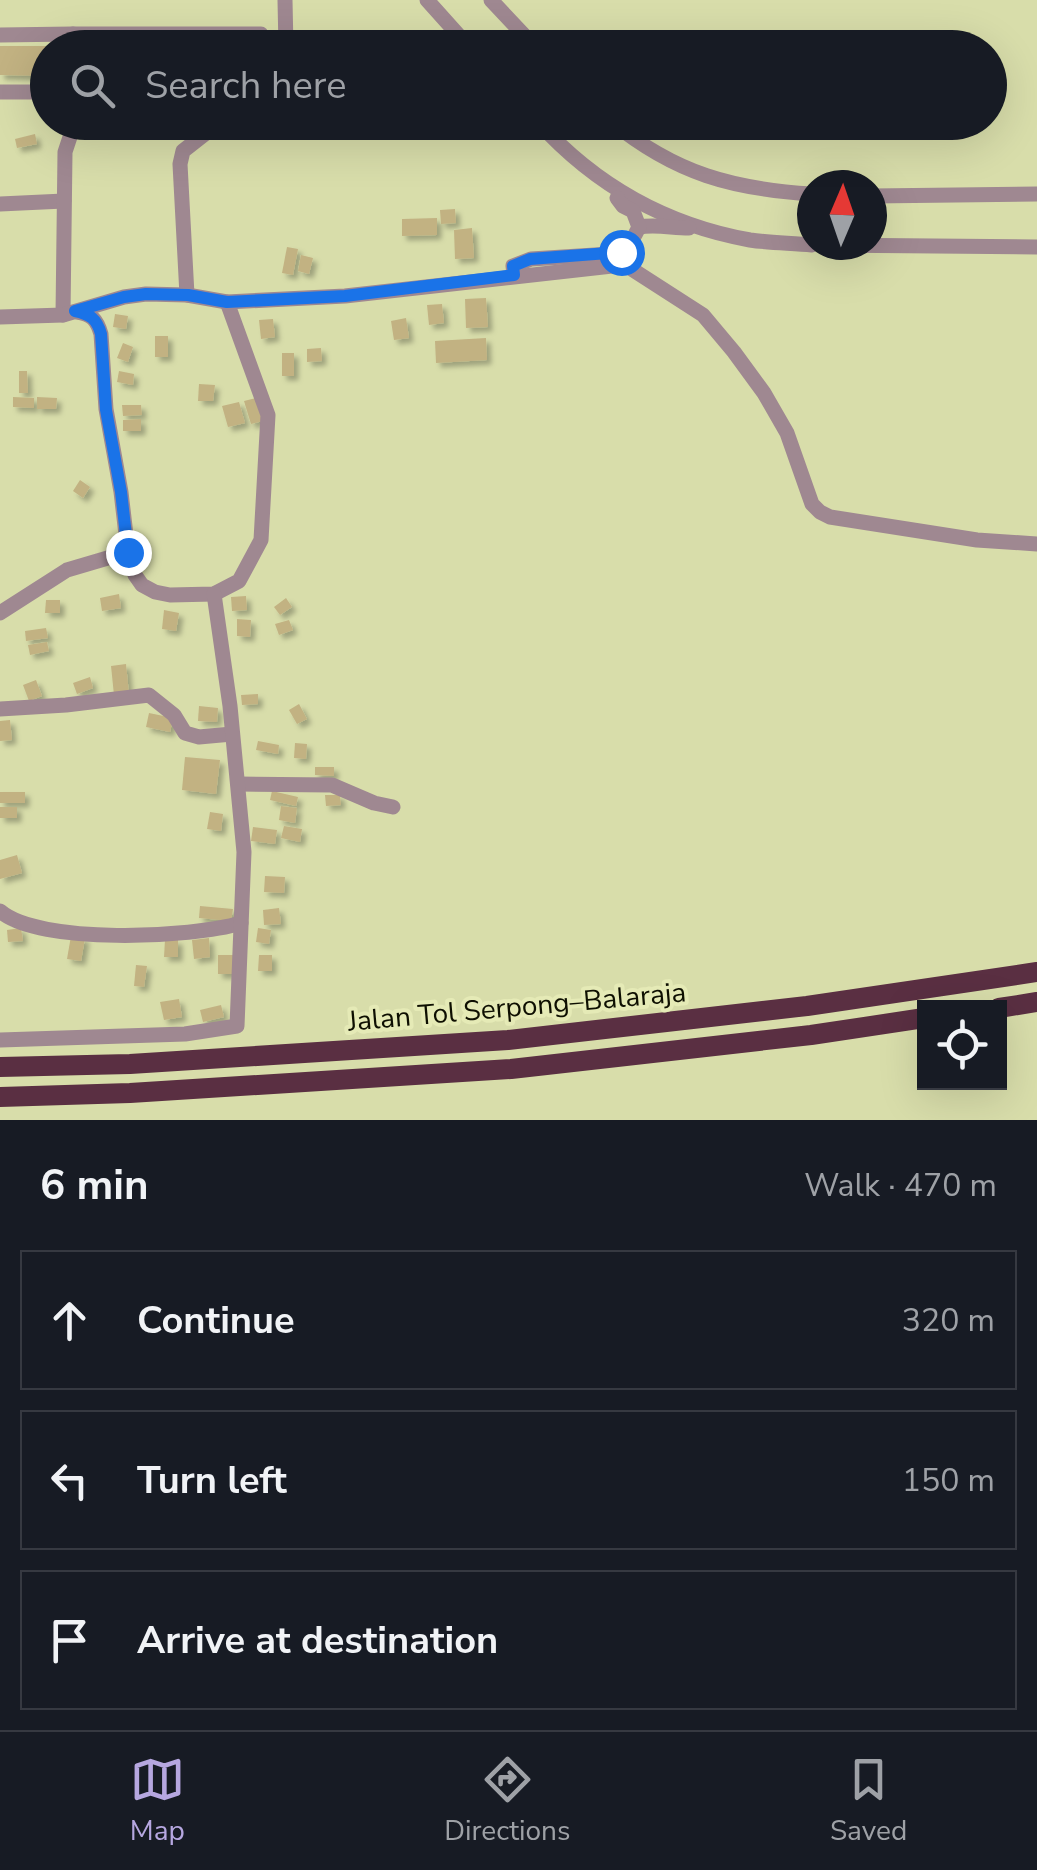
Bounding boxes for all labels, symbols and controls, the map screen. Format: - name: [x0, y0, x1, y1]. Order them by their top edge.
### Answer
- search box: [30, 30, 1007, 140]
- icon: search: [65, 58, 120, 113]
- text: Search here: [145, 60, 346, 111]
- north arrow: [797, 170, 887, 260]
- route start: [599, 230, 645, 276]
- route end: [106, 530, 152, 576]
- street label: Jalan Tol Serpong–Balaraja: [345, 973, 688, 1041]
- map controls: [917, 1000, 1007, 1090]
- button: locate: [917, 1000, 1007, 1090]
- text: 6 min: [40, 1157, 149, 1214]
- text: Walk · 470 m: [804, 1164, 997, 1207]
- icon: ahead: [42, 1293, 97, 1348]
- text: Continue: [137, 1295, 295, 1346]
- text: 320 m: [902, 1299, 995, 1342]
- icon: left: [42, 1453, 97, 1508]
- text: Turn left: [137, 1455, 287, 1506]
- text: 150 m: [902, 1459, 995, 1502]
- icon: arrive: [42, 1613, 97, 1668]
- text: Arrive at destination: [137, 1615, 498, 1666]
- tab: Map: [130, 1752, 185, 1850]
- tab: Directions: [444, 1752, 570, 1850]
- tab: Saved: [830, 1752, 907, 1850]

